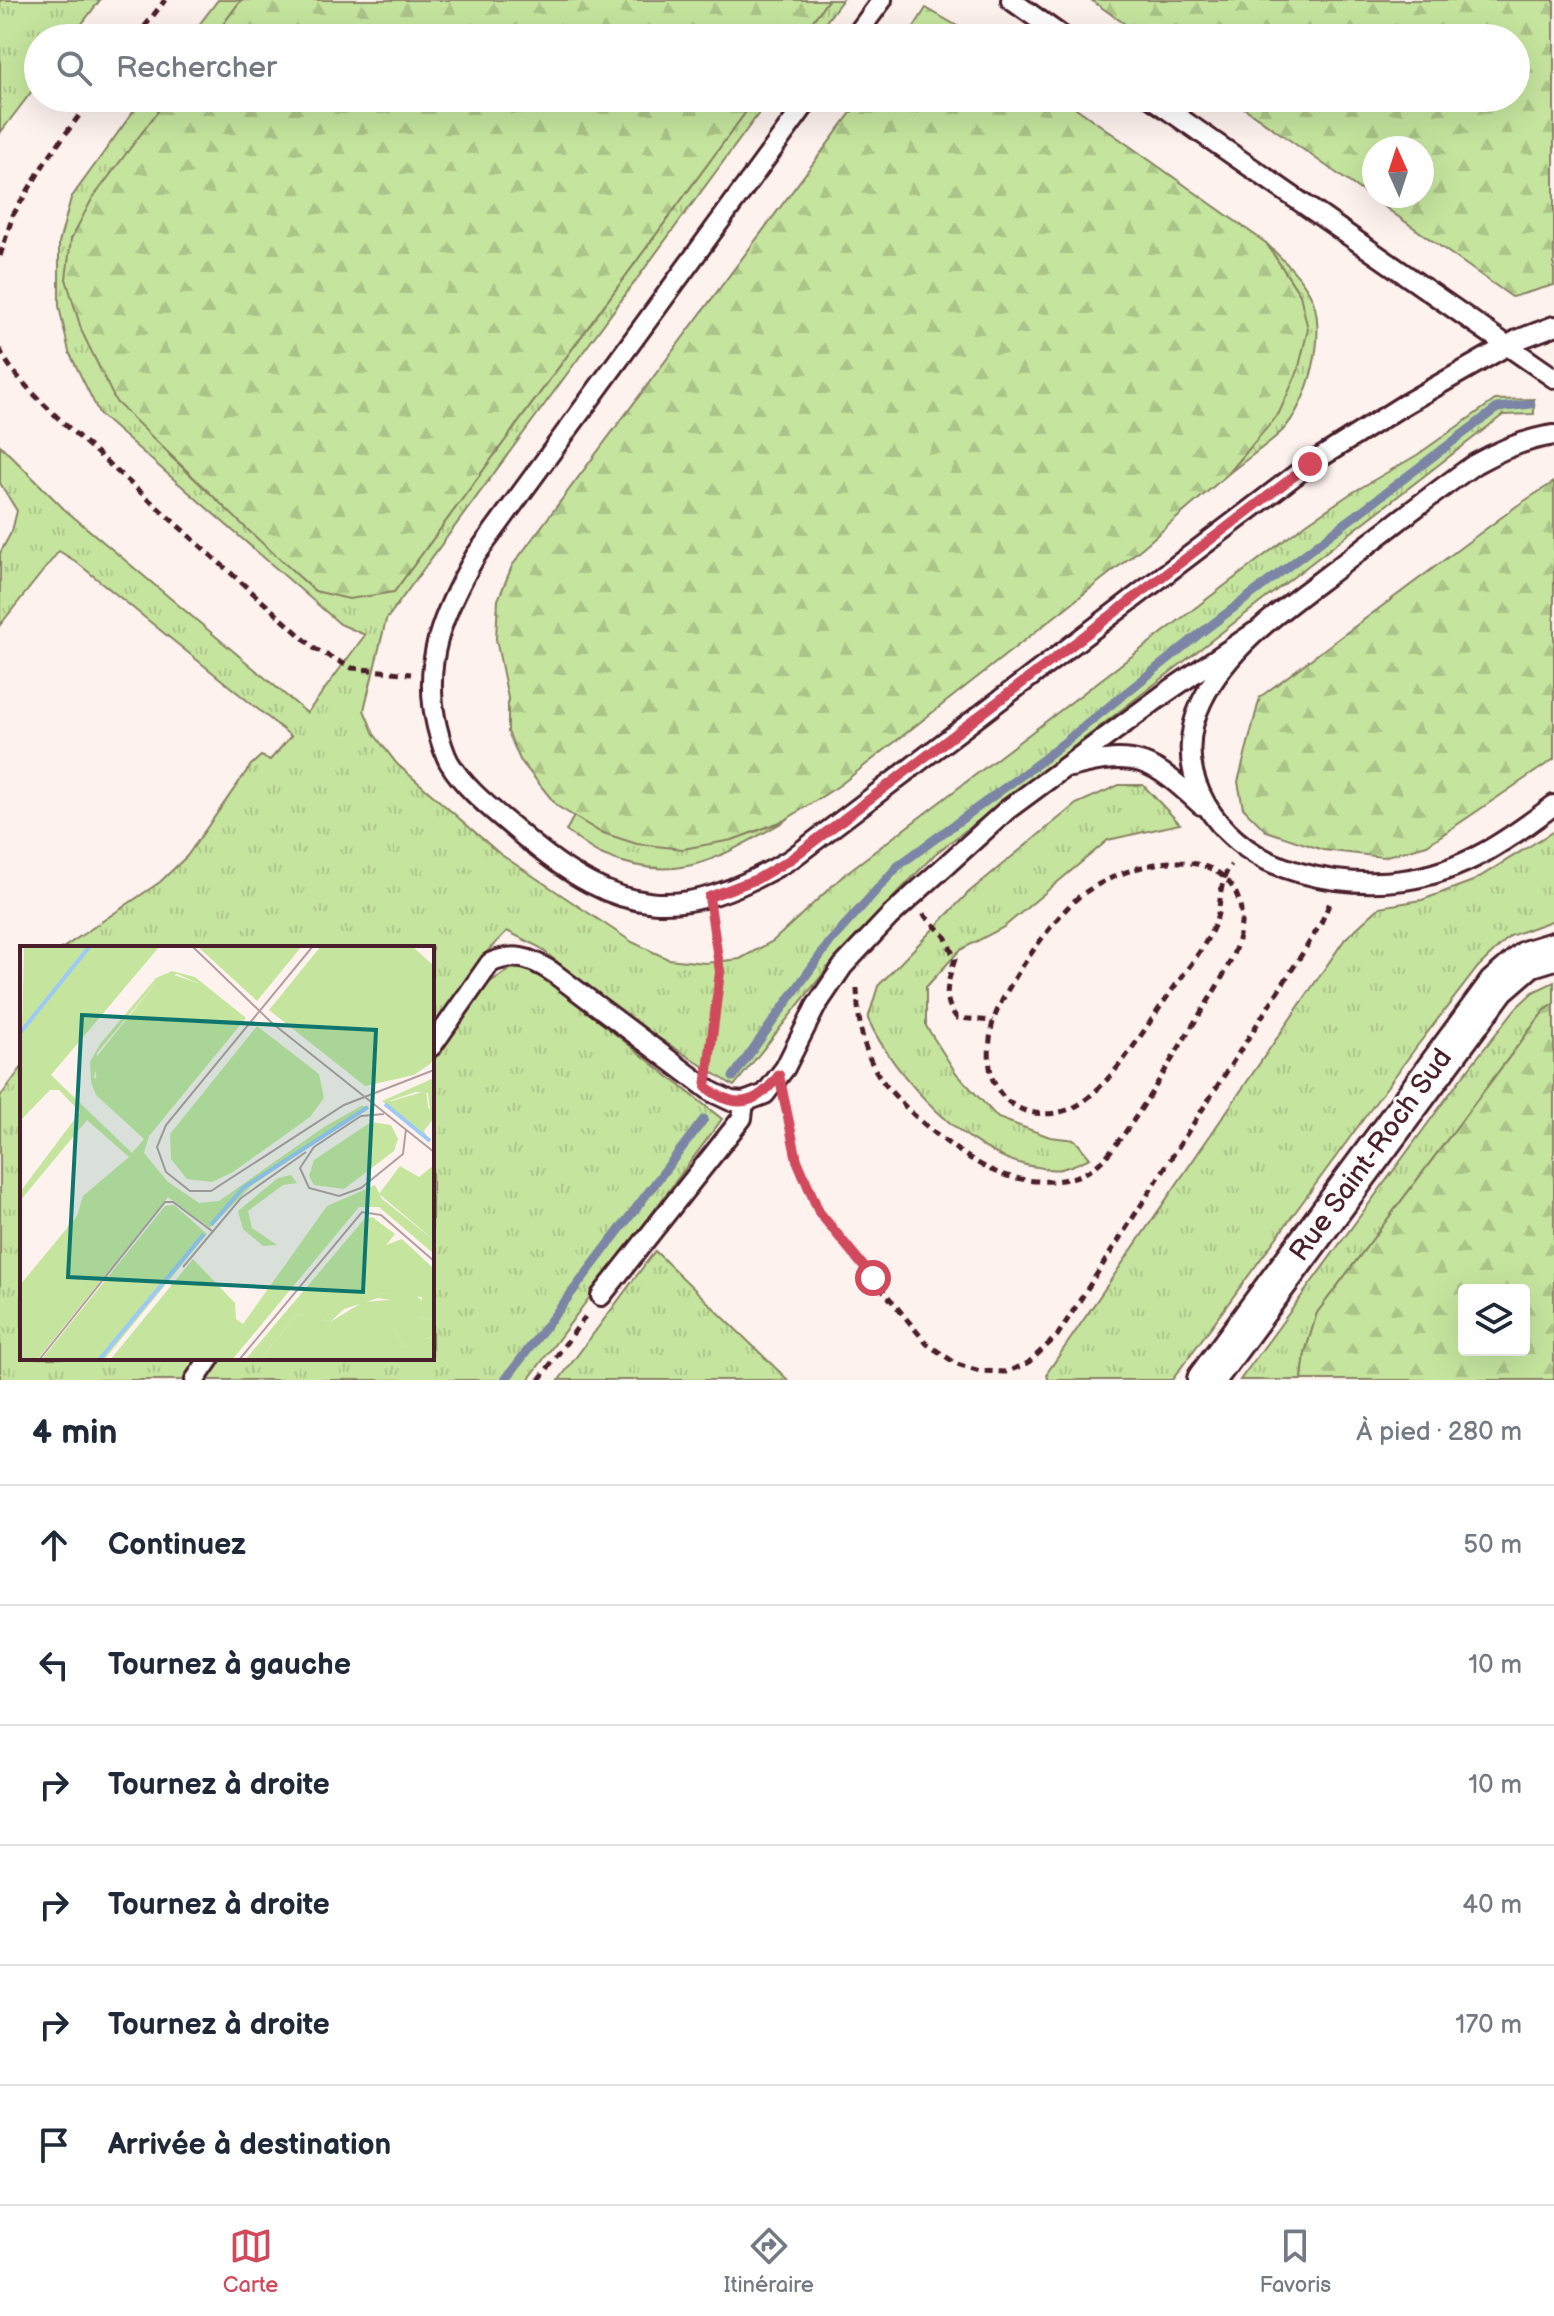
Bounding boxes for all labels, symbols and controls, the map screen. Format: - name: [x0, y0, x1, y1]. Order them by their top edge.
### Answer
- search box: [24, 24, 1530, 112]
- icon: search: [52, 46, 96, 90]
- text: Rechercher: [116, 50, 277, 86]
- north arrow: [1362, 136, 1434, 208]
- route end: [1292, 446, 1328, 482]
- inset map: [20, 946, 434, 1360]
- street label: Rue Saint-Roch Sud: [1283, 1042, 1459, 1268]
- route start: [855, 1260, 891, 1296]
- map controls: [1458, 1284, 1530, 1356]
- button: layers: [1458, 1284, 1530, 1356]
- text: 4 min: [32, 1412, 118, 1453]
- text: À pied · 280 m: [1356, 1417, 1522, 1448]
- icon: ahead: [32, 1523, 76, 1567]
- text: Continuez: [108, 1527, 246, 1563]
- text: 50 m: [1463, 1530, 1522, 1561]
- icon: left: [32, 1643, 76, 1687]
- text: Tournez à gauche: [108, 1647, 351, 1683]
- text: 10 m: [1468, 1650, 1522, 1681]
- icon: right: [32, 1763, 76, 1807]
- text: Tournez à droite: [108, 1767, 330, 1803]
- text: 10 m: [1468, 1770, 1522, 1801]
- icon: right: [32, 1883, 76, 1927]
- text: Tournez à droite: [108, 1887, 330, 1923]
- text: 40 m: [1462, 1890, 1522, 1921]
- icon: right: [32, 2003, 76, 2047]
- text: Tournez à droite: [108, 2007, 330, 2043]
- text: 170 m: [1455, 2010, 1522, 2041]
- icon: arrive: [32, 2123, 76, 2167]
- text: Arrivée à destination: [108, 2127, 391, 2163]
- tab: Carte: [223, 2224, 278, 2299]
- tab: Itinéraire: [724, 2224, 814, 2299]
- tab: Favoris: [1259, 2224, 1331, 2299]

